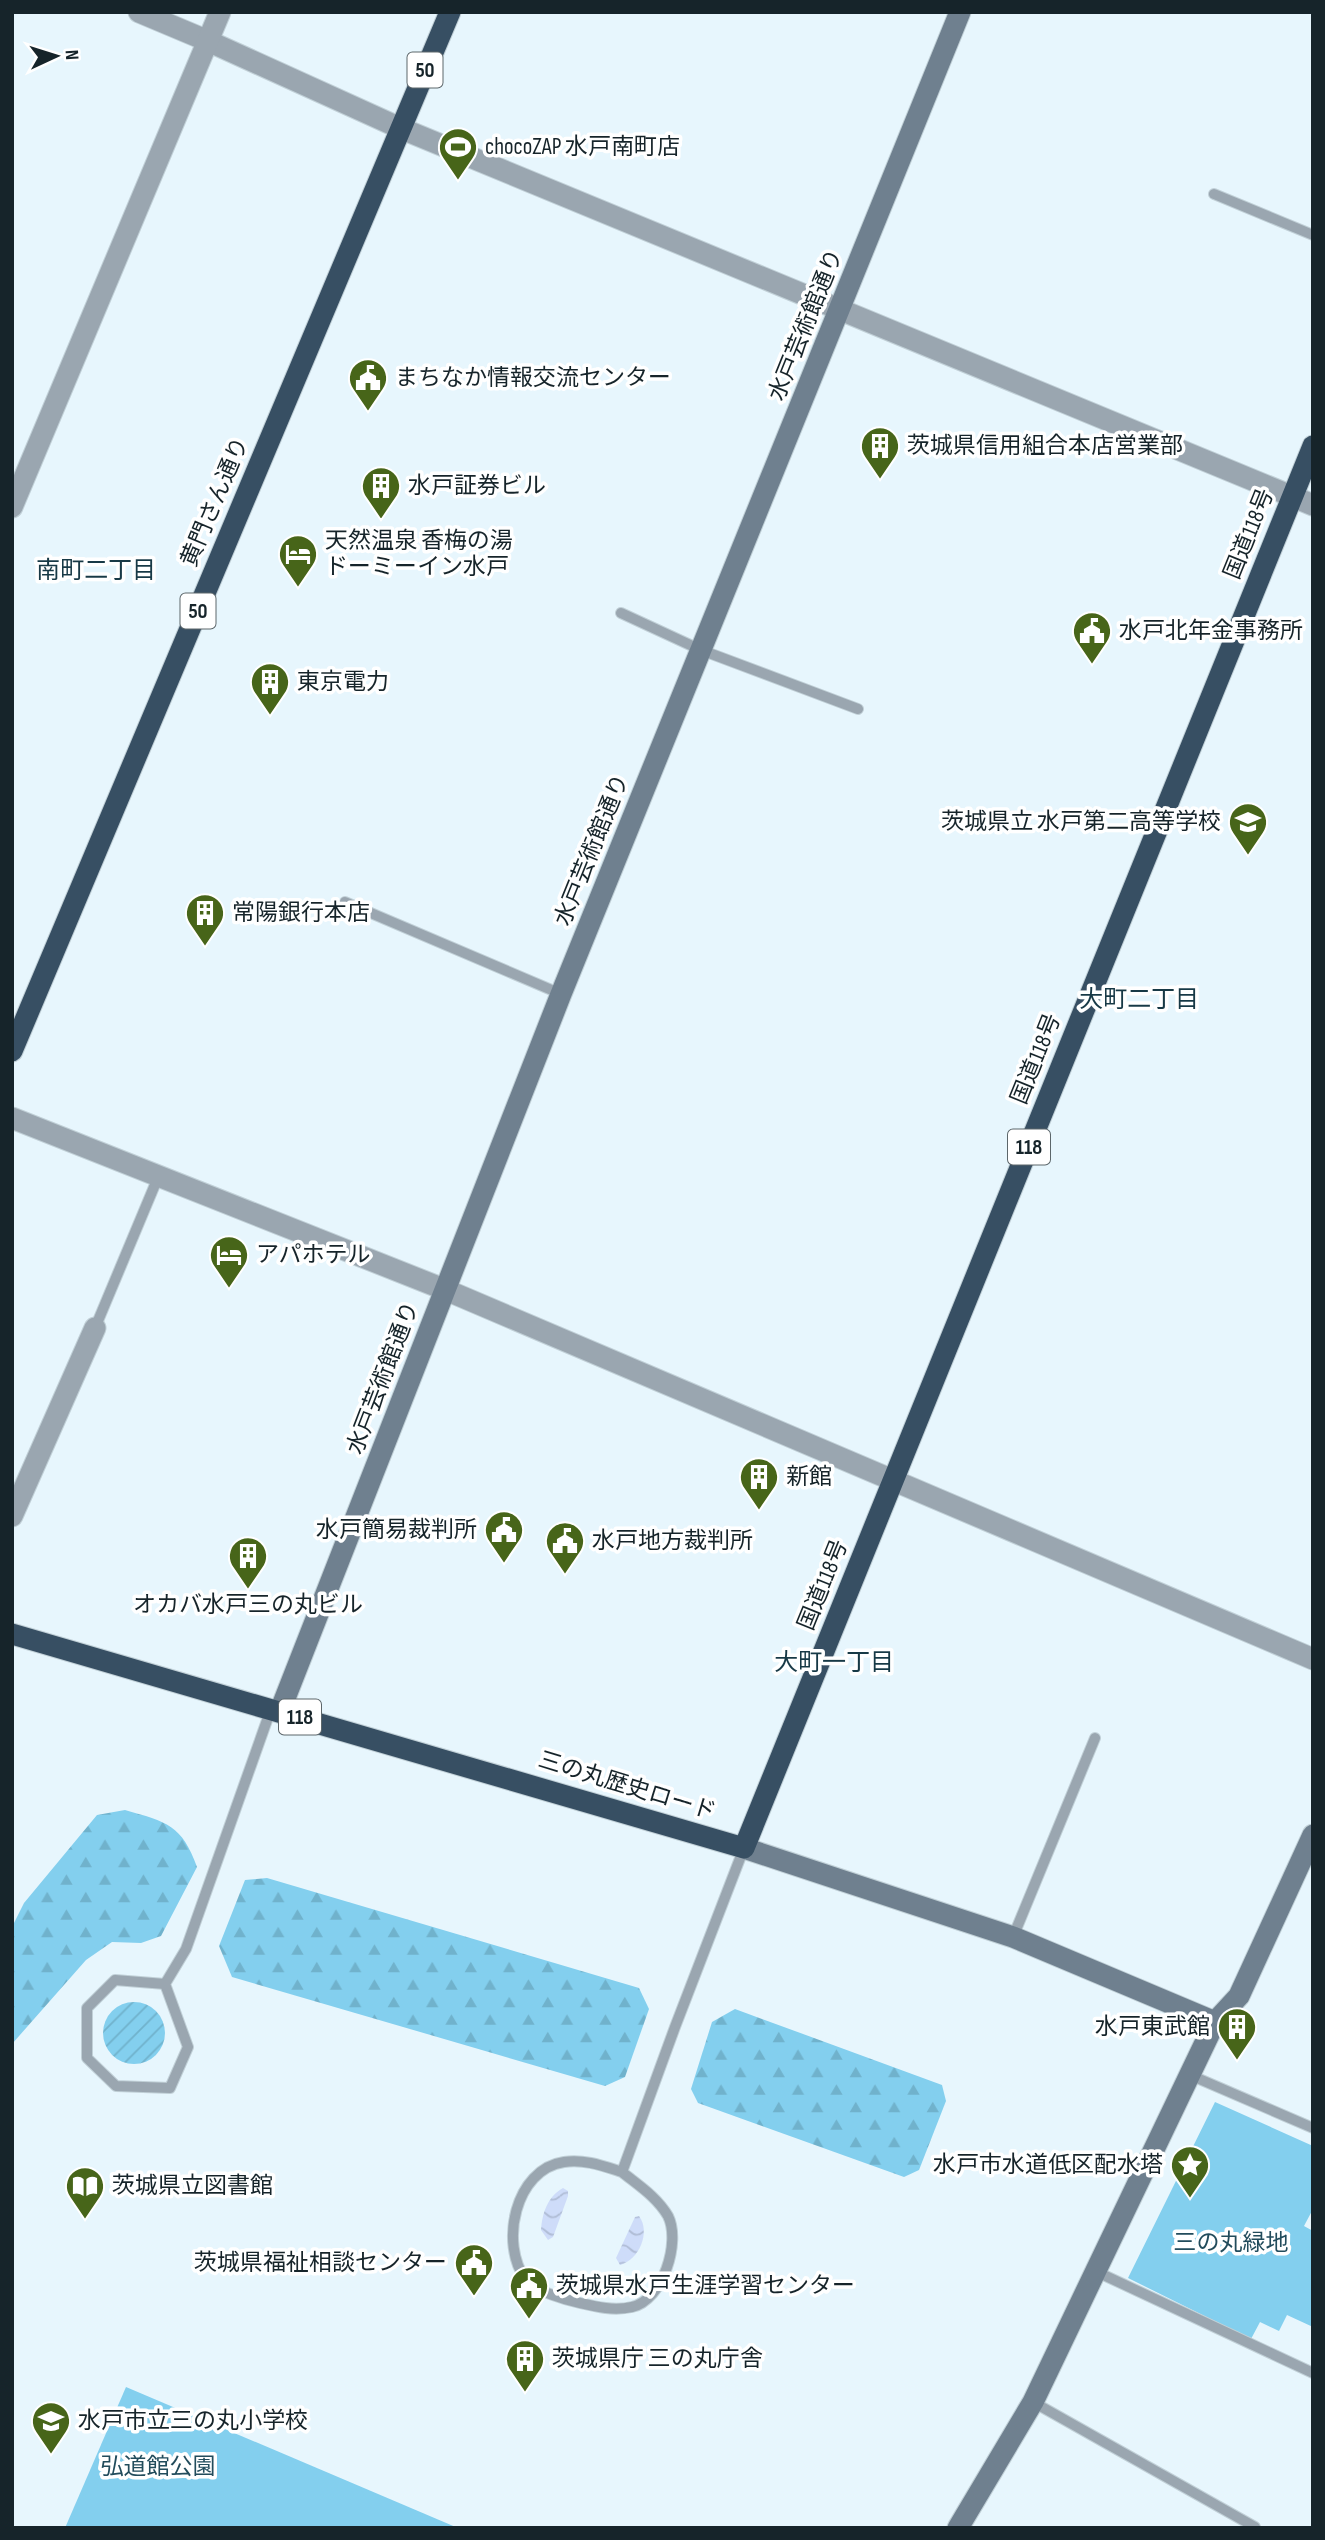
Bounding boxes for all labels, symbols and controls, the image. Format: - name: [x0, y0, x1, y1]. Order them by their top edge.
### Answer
- north arrow: [21, 21, 91, 91]
- text: N: [60, 49, 83, 61]
- road number: 50: [408, 52, 442, 88]
- sports icon: chocoZAP 水戸南町店: [437, 126, 479, 181]
- place label: chocoZAP 水戸南町店: [485, 133, 680, 161]
- street label: 水戸芸術館通り: [763, 245, 849, 405]
- public building icon: まちなか情報交流センター: [347, 357, 389, 412]
- place label: まちなか情報交流センター: [395, 364, 671, 392]
- building icon: 茨城県信用組合本店営業部: [859, 425, 901, 480]
- place label: 茨城県信用組合本店営業部: [907, 432, 1183, 460]
- street label: 黄門さん通り: [175, 433, 255, 571]
- building icon: 水戸証券ビル: [360, 465, 402, 520]
- place label: 水戸証券ビル: [408, 472, 546, 500]
- street label: 国道118号: [1218, 485, 1280, 583]
- place label: 天然温泉 香梅の湯 ドーミーイン水戸: [325, 527, 513, 581]
- hotel icon: 天然温泉 香梅の湯 ドーミーイン水戸: [277, 533, 319, 588]
- district label: 南町二丁目: [36, 556, 156, 585]
- road number: 50: [180, 594, 216, 628]
- public building icon: 水戸北年金事務所: [1071, 610, 1113, 665]
- place label: 水戸北年金事務所: [1119, 617, 1303, 645]
- building icon: 東京電力: [249, 661, 291, 716]
- place label: 東京電力: [297, 668, 389, 696]
- street label: 水戸芸術館通り: [549, 770, 635, 930]
- school or university icon: 茨城県立 水戸第二高等学校: [1227, 801, 1269, 856]
- place label: 茨城県立 水戸第二高等学校: [941, 808, 1221, 836]
- building icon: 常陽銀行本店: [184, 892, 226, 947]
- place label: 常陽銀行本店: [232, 899, 370, 927]
- district label: 大町二丁目: [1079, 985, 1199, 1014]
- street label: 国道118号: [1005, 1010, 1067, 1108]
- road number: 118: [1008, 1130, 1050, 1164]
- hotel icon: アパホテル: [208, 1234, 250, 1289]
- place label: アパホテル: [256, 1241, 371, 1269]
- street label: 水戸芸術館通り: [341, 1298, 425, 1458]
- building icon: 新館: [738, 1456, 780, 1511]
- place label: 新館: [786, 1463, 832, 1491]
- public building icon: 水戸簡易裁判所: [483, 1509, 525, 1564]
- place label: 水戸簡易裁判所: [316, 1516, 477, 1544]
- public building icon: 水戸地方裁判所: [544, 1520, 586, 1575]
- place label: 水戸地方裁判所: [592, 1527, 753, 1555]
- building icon: オカバ水戸三の丸ビル: [227, 1535, 269, 1590]
- street label: 国道118号: [792, 1536, 854, 1634]
- place label: オカバ水戸三の丸ビル: [133, 1591, 363, 1619]
- district label: 大町一丁目: [774, 1648, 894, 1677]
- road number: 118: [279, 1700, 321, 1734]
- street label: 三の丸歴史ロード: [535, 1746, 719, 1826]
- building icon: 水戸東武館: [1216, 2006, 1258, 2061]
- place label: 水戸東武館: [1095, 2013, 1210, 2041]
- place icon: 水戸市水道低区配水塔: [1169, 2144, 1211, 2199]
- place label: 水戸市水道低区配水塔: [933, 2151, 1163, 2179]
- library icon: 茨城県立図書館: [64, 2165, 106, 2220]
- place label: 茨城県立図書館: [112, 2172, 273, 2200]
- park label: 三の丸緑地: [1174, 2229, 1289, 2257]
- public building icon: 茨城県福祉相談センター: [453, 2242, 495, 2297]
- place label: 茨城県福祉相談センター: [194, 2249, 447, 2277]
- public building icon: 茨城県水戸生涯学習センター: [508, 2265, 550, 2320]
- place label: 茨城県水戸生涯学習センター: [556, 2272, 855, 2300]
- building icon: 茨城県庁 三の丸庁舎: [504, 2338, 546, 2393]
- place label: 茨城県庁 三の丸庁舎: [552, 2345, 763, 2373]
- school or university icon: 水戸市立三の丸小学校: [30, 2400, 72, 2455]
- place label: 水戸市立三の丸小学校: [78, 2407, 308, 2435]
- park label: 弘道館公園: [101, 2453, 216, 2481]

